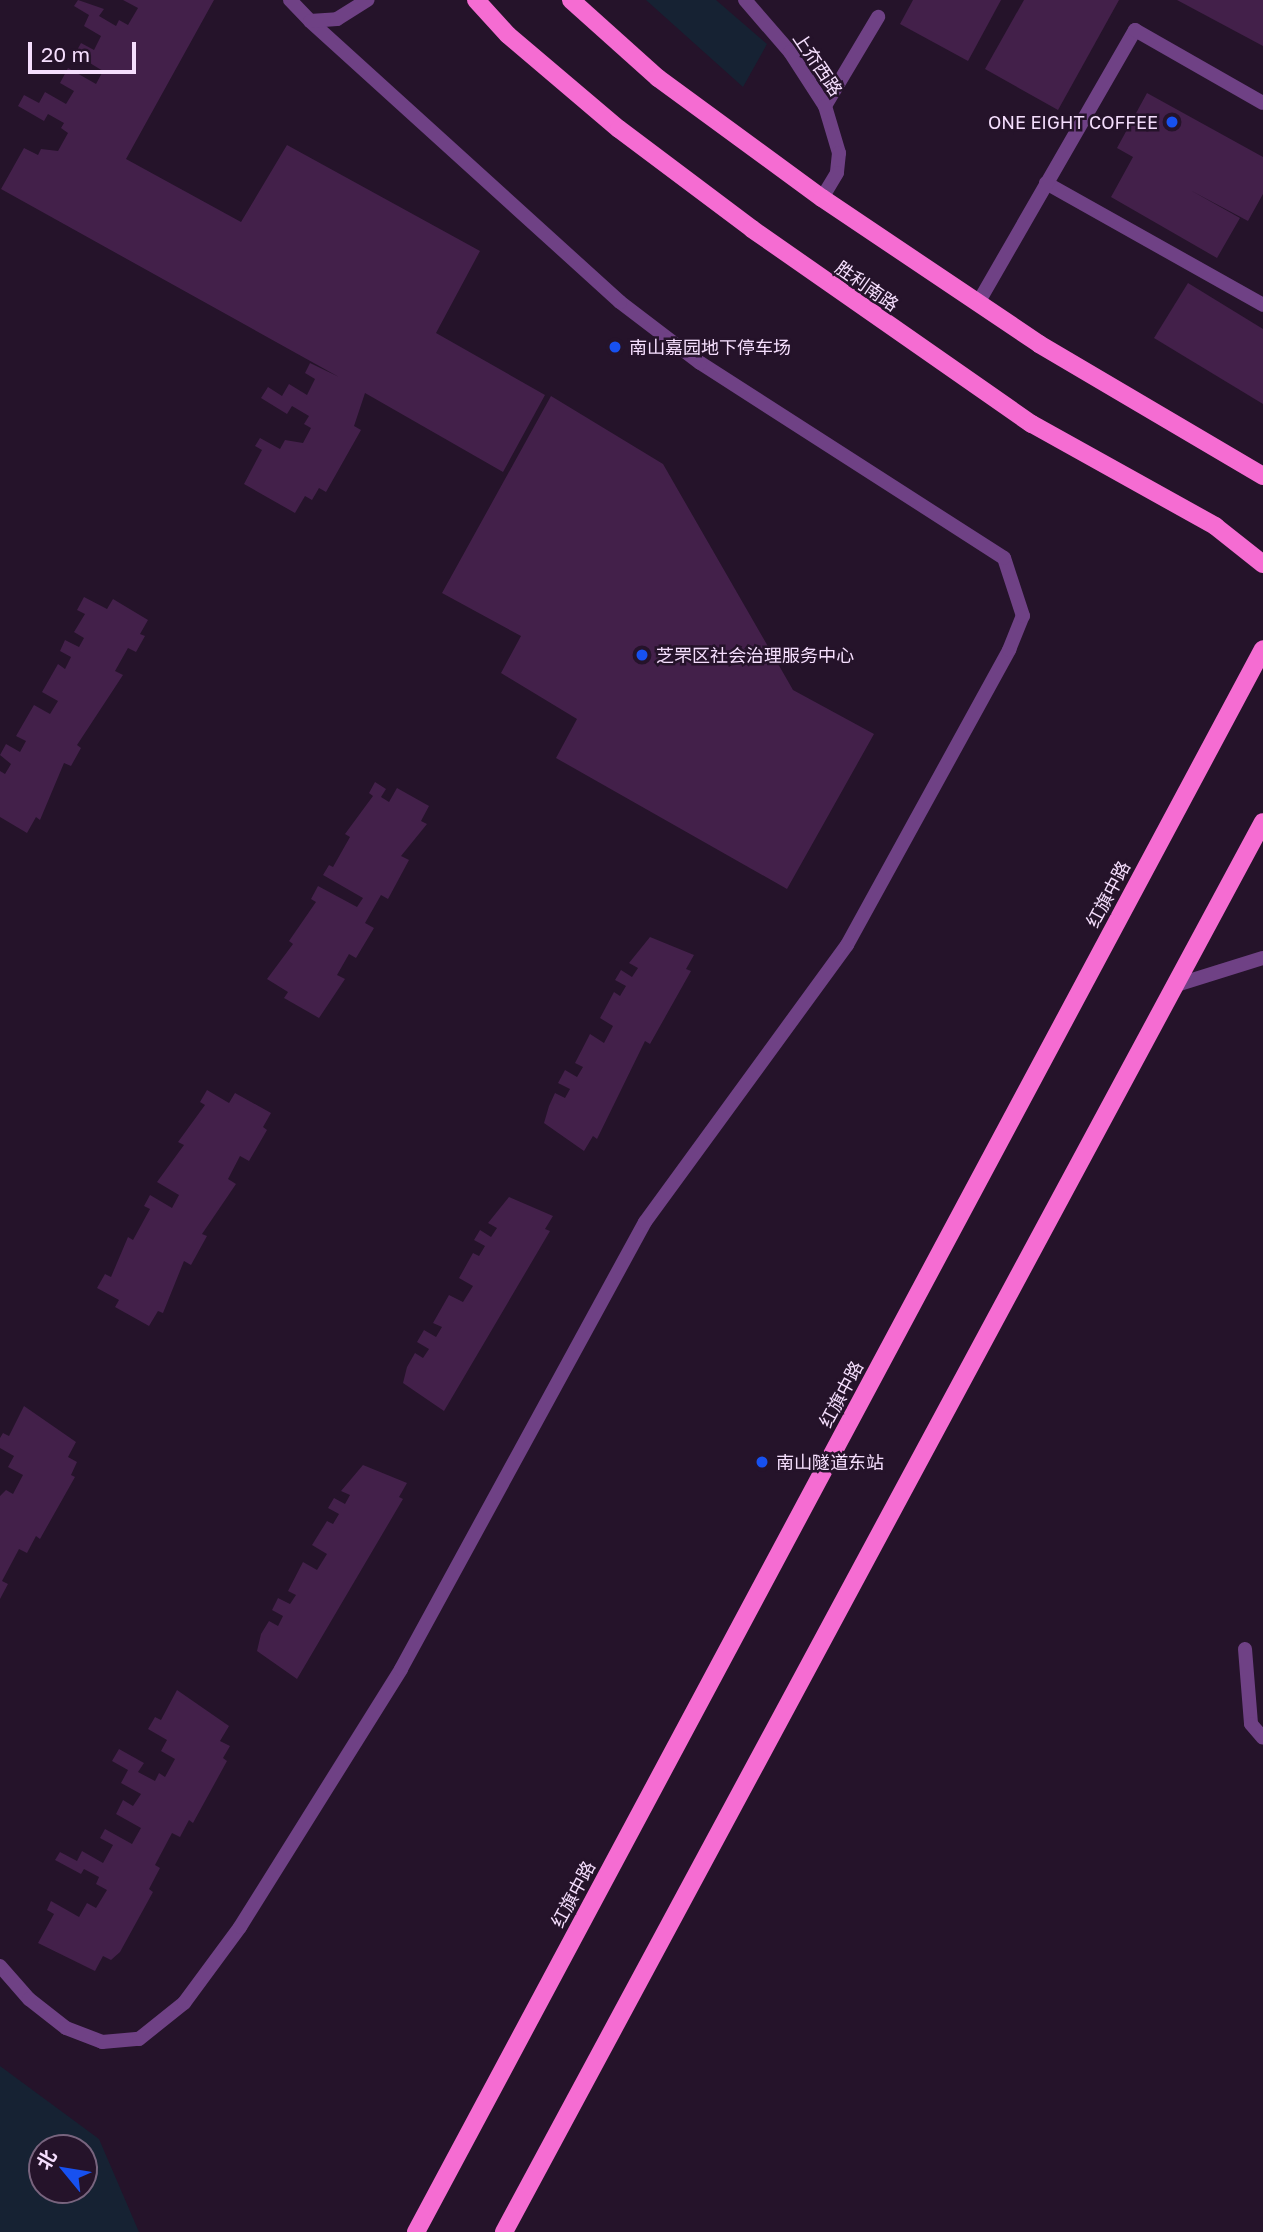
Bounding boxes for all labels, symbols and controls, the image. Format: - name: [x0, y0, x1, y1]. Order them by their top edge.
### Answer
- scale bar: [32, 28, 140, 72]
- street label: 上夼西路: [789, 28, 847, 100]
- text: 20 m: [41, 41, 90, 67]
- place label: ONE EIGHT COFFEE: [988, 111, 1158, 133]
- marker: ONE EIGHT COFFEE: [1164, 114, 1180, 130]
- street label: 胜利南路: [831, 257, 903, 315]
- place label: 南山嘉园地下停车场: [629, 336, 791, 358]
- marker: 南山嘉园地下停车场: [607, 339, 623, 355]
- place label: 芝罘区社会治理服务中心: [656, 644, 854, 666]
- marker: 芝罘区社会治理服务中心: [634, 647, 650, 663]
- street label: 红旗中路: [1082, 857, 1134, 931]
- street label: 红旗中路: [815, 1357, 867, 1431]
- place label: 南山隧道东站: [776, 1451, 884, 1473]
- marker: 南山隧道东站: [754, 1454, 770, 1470]
- street label: 红旗中路: [547, 1857, 599, 1931]
- north arrow: [28, 2134, 98, 2204]
- text: 北: [31, 2145, 61, 2173]

